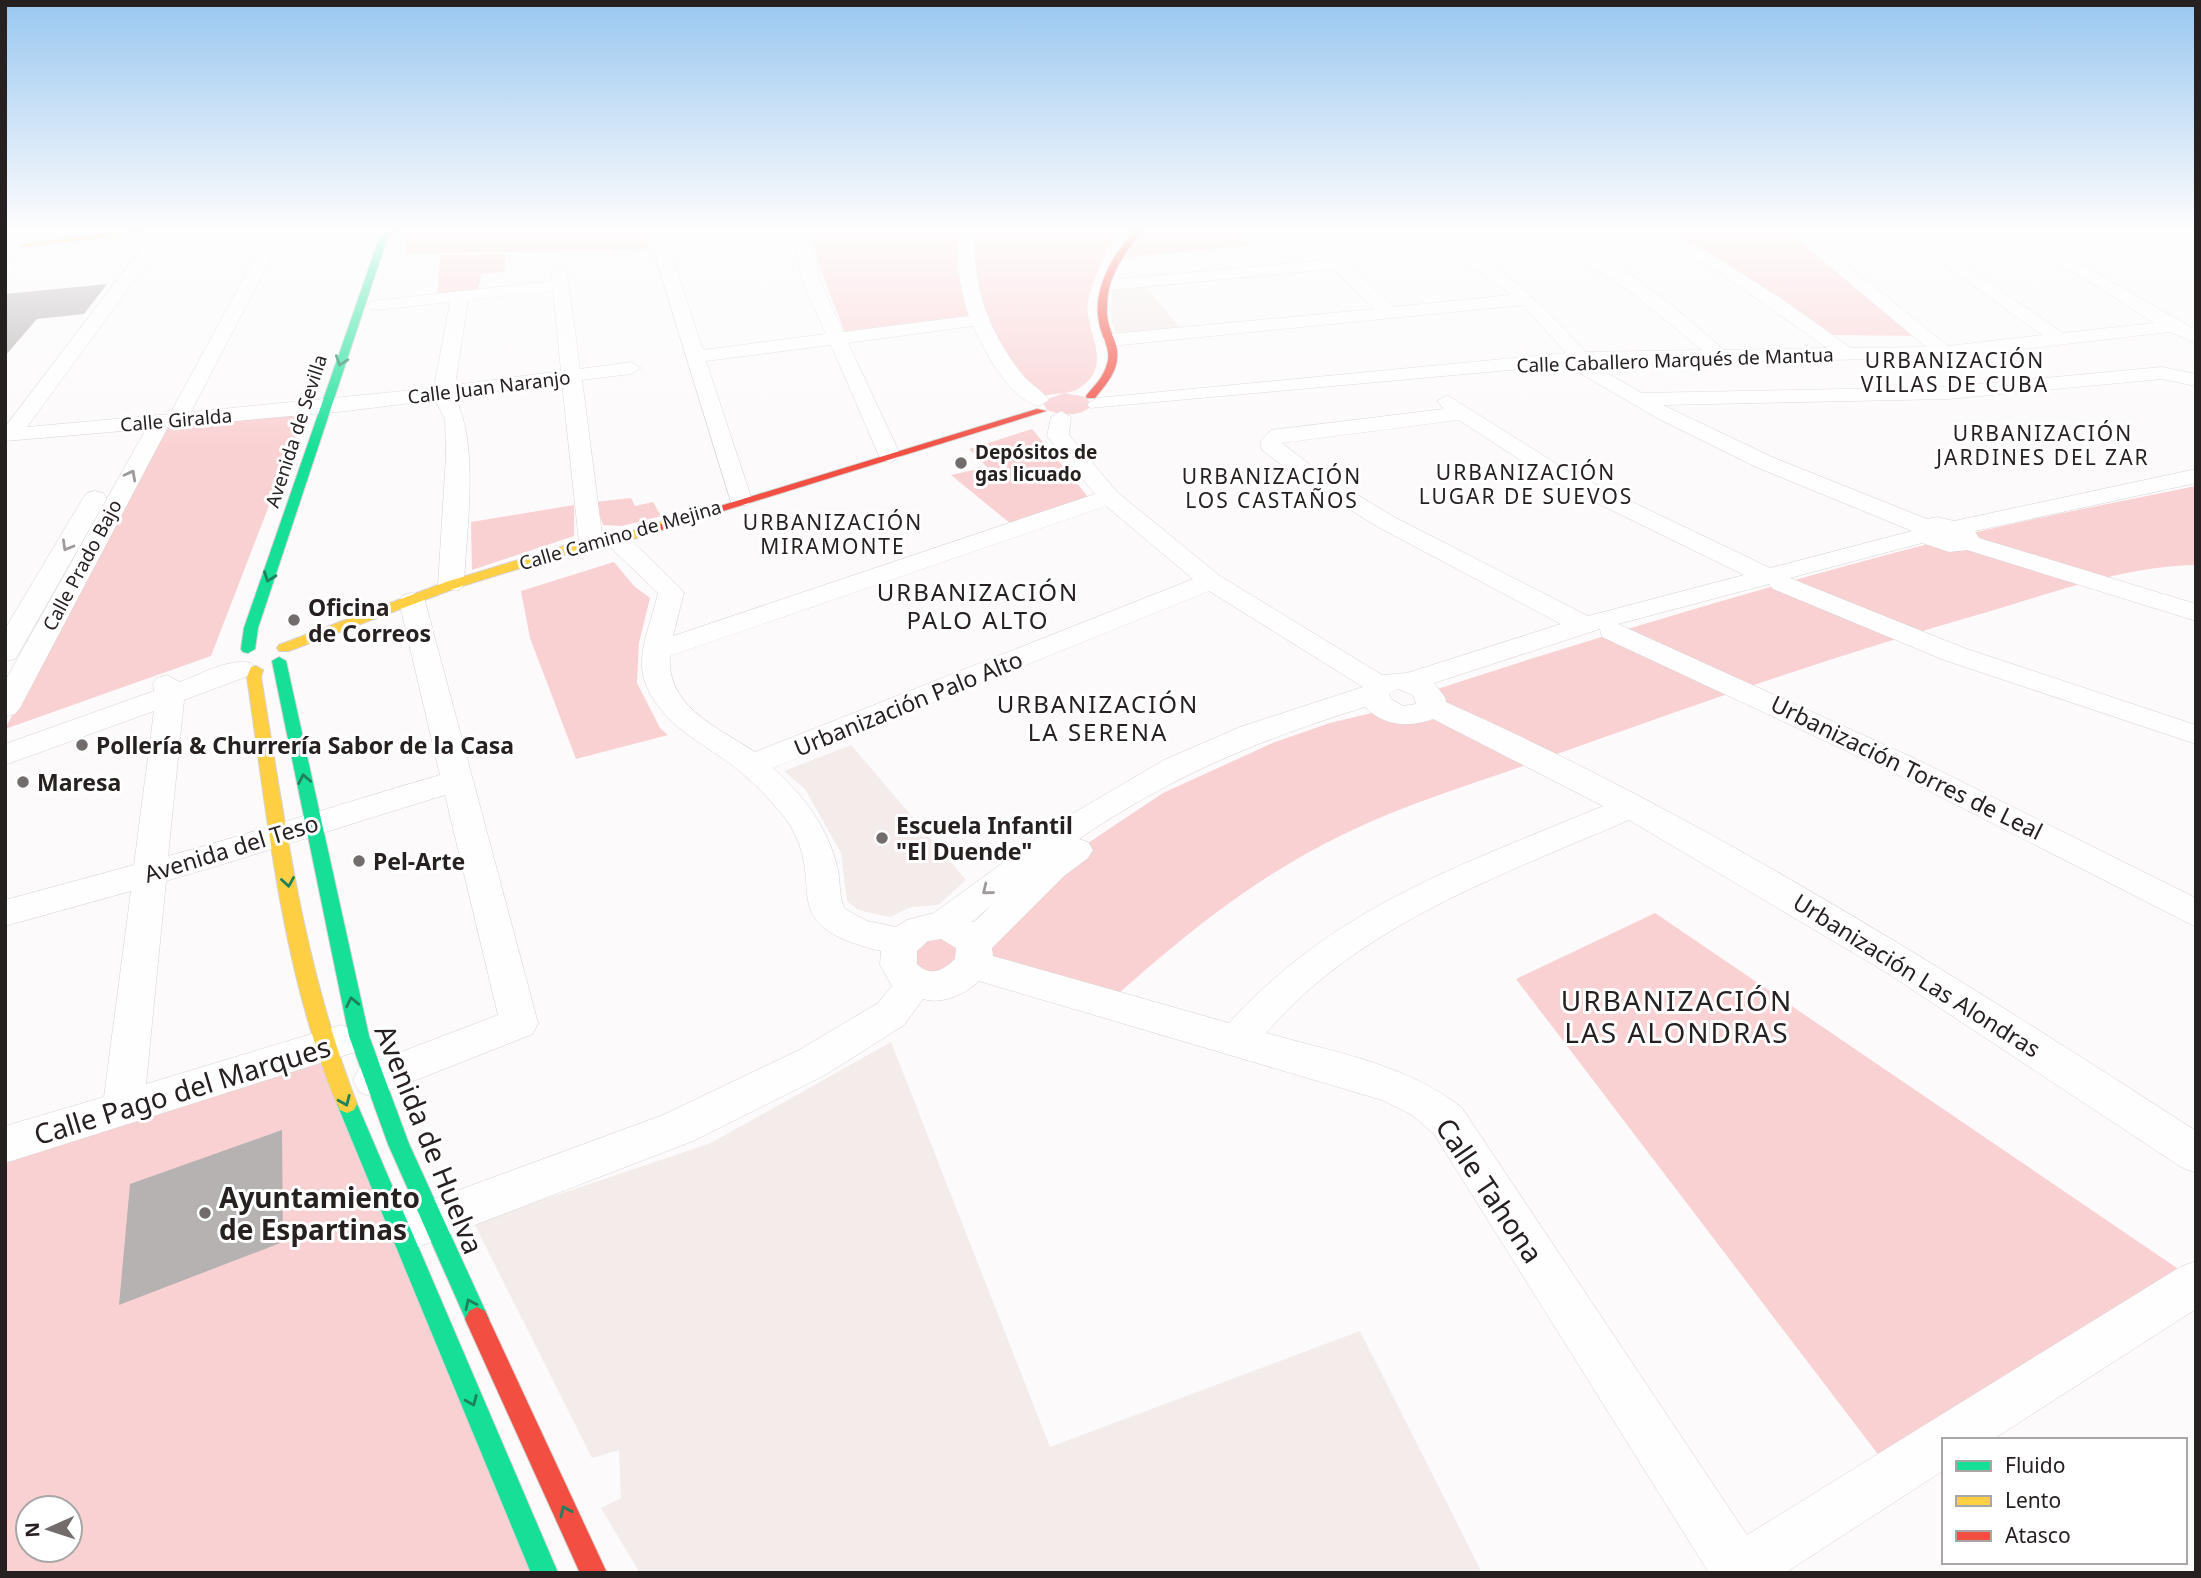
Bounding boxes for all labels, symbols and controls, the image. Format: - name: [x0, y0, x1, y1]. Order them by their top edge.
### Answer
- street label: Calle Caballero Marqués de Mantua: [1516, 341, 1834, 379]
- district label: URBANIZACIÓN VILLAS DE CUBA: [1861, 346, 2049, 398]
- street label: Avenida de Sevilla: [259, 351, 333, 511]
- one-way arrow: [335, 355, 349, 367]
- street label: Calle Juan Naranjo: [406, 364, 572, 410]
- street label: Calle Giralda: [119, 402, 233, 438]
- district label: URBANIZACIÓN JARDINES DEL ZAR: [1934, 419, 2150, 471]
- place label: Depósitos de gas licuado: [975, 439, 1097, 487]
- marker: Depósitos de gas licuado: [953, 455, 969, 471]
- district label: URBANIZACIÓN LUGAR DE SUEVOS: [1419, 458, 1633, 510]
- district label: URBANIZACIÓN LOS CASTAÑOS: [1182, 462, 1362, 514]
- one-way arrow: [123, 470, 136, 482]
- street label: Calle Camino de Mejina: [516, 494, 724, 576]
- street label: Calle Prado Bajo: [36, 495, 128, 635]
- district label: URBANIZACIÓN MIRAMONTE: [743, 508, 923, 560]
- one-way arrow: [62, 539, 75, 552]
- one-way arrow: [263, 570, 277, 582]
- district label: URBANIZACIÓN PALO ALTO: [877, 575, 1079, 636]
- place label: Oficina de Correos: [308, 591, 431, 649]
- marker: Oficina de Correos: [286, 612, 302, 628]
- street label: Urbanización Palo Alto: [789, 642, 1027, 764]
- district label: URBANIZACIÓN LA SERENA: [997, 687, 1199, 748]
- street label: Urbanización Torres de Leal: [1766, 687, 2048, 847]
- place label: Pollería & Churrería Sabor de la Casa: [96, 729, 514, 761]
- marker: Pollería & Churrería Sabor de la Casa: [74, 737, 90, 753]
- place label: Maresa: [37, 766, 121, 798]
- one-way arrow: [297, 773, 312, 785]
- marker: Maresa: [15, 774, 31, 790]
- street label: Avenida del Teso: [140, 806, 322, 890]
- place label: Escuela Infantil "El Duende": [896, 809, 1073, 867]
- marker: Escuela Infantil "El Duende": [874, 830, 890, 846]
- place label: Pel-Arte: [373, 845, 465, 877]
- marker: Pel-Arte: [351, 853, 367, 869]
- one-way arrow: [280, 876, 295, 888]
- one-way arrow: [983, 881, 995, 894]
- street label: Urbanización Las Alondras: [1787, 886, 2047, 1064]
- district label: URBANIZACIÓN LAS ALONDRAS: [1561, 981, 1793, 1051]
- one-way arrow: [345, 996, 360, 1008]
- street label: Avenida de Huelva: [367, 1019, 493, 1259]
- street label: Calle Pago del Marques: [29, 1027, 335, 1153]
- one-way arrow: [337, 1094, 351, 1107]
- street label: Calle Tahona: [1427, 1110, 1553, 1270]
- place label: Ayuntamiento de Espartinas: [219, 1178, 420, 1248]
- marker: Ayuntamiento de Espartinas: [197, 1205, 213, 1221]
- one-way arrow: [464, 1299, 478, 1312]
- one-way arrow: [464, 1394, 478, 1406]
- legend: [1942, 1438, 2187, 1564]
- text: Fluido: [2005, 1451, 2065, 1479]
- text: Lento: [2005, 1486, 2061, 1514]
- north arrow: [14, 1494, 84, 1564]
- one-way arrow: [559, 1506, 573, 1518]
- text: N: [19, 1521, 45, 1538]
- text: Atasco: [2005, 1521, 2071, 1549]

